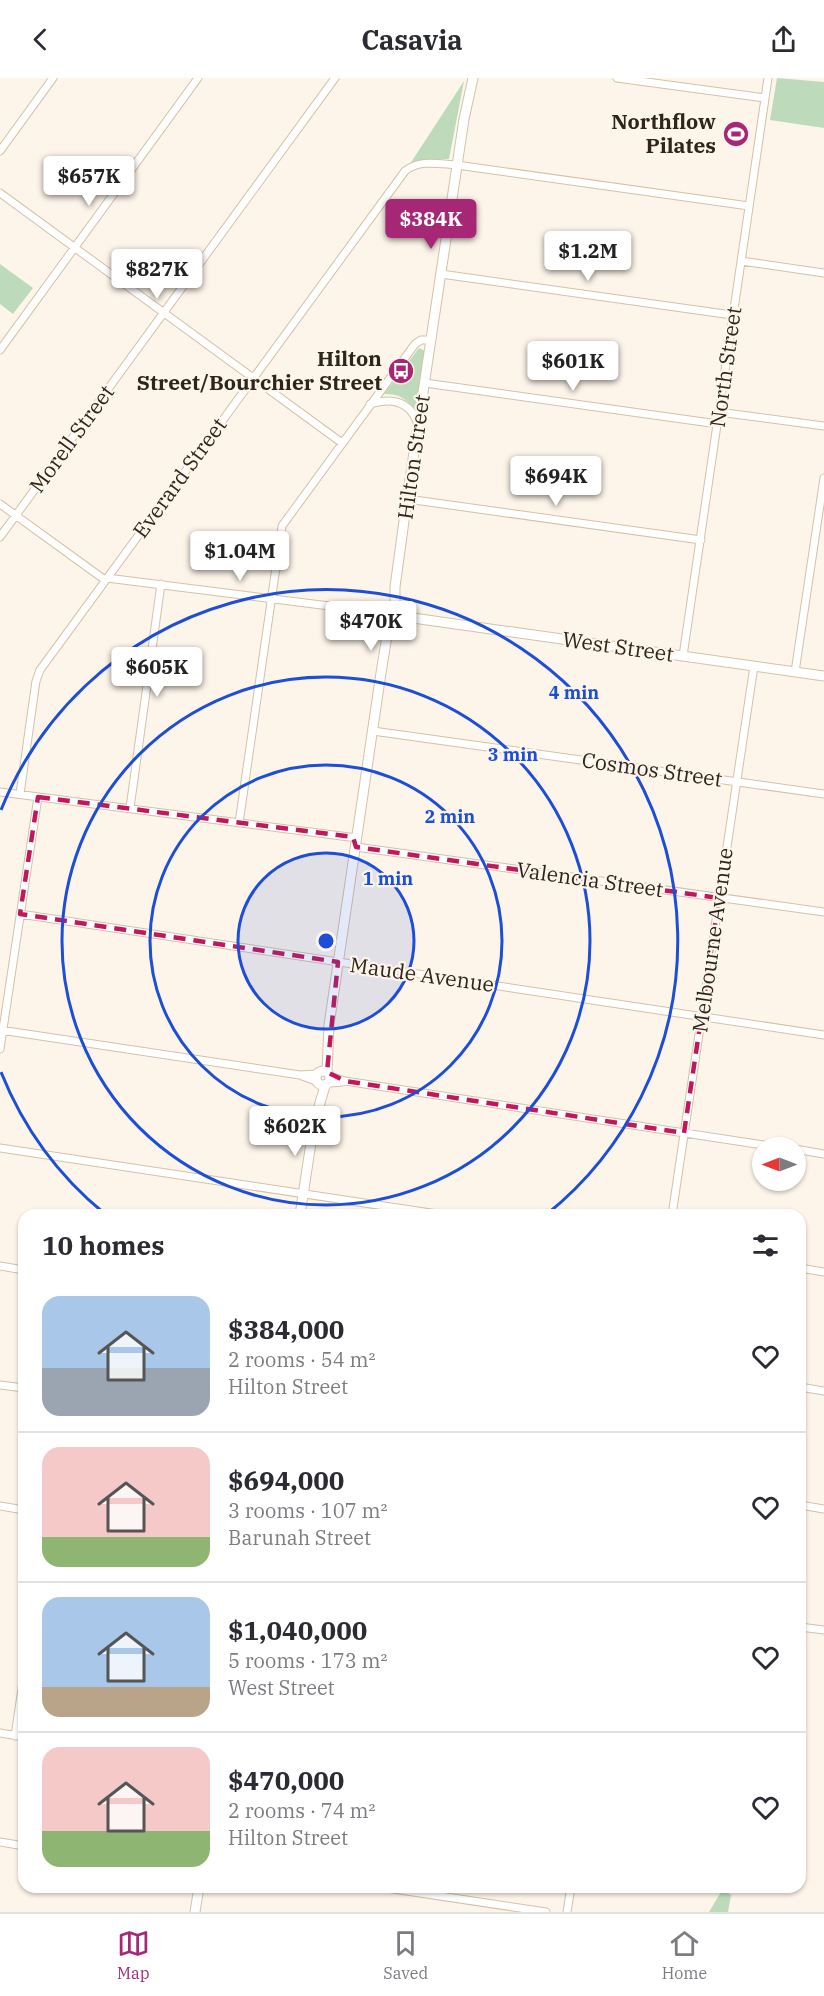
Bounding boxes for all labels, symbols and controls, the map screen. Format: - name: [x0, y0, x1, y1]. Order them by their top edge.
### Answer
- text: Casavia: [361, 22, 463, 57]
- icon: back: [24, 23, 57, 56]
- icon: share: [767, 23, 800, 56]
- place label: Northflow Pilates: [611, 107, 716, 159]
- sports icon: Northflow Pilates: [721, 119, 751, 149]
- pin: $657K: [47, 156, 131, 207]
- text: $657K: [57, 162, 121, 189]
- pin: $384K: [389, 199, 473, 250]
- text: $384K: [399, 205, 463, 232]
- pin: $1.2M: [546, 231, 630, 282]
- text: $1.2M: [558, 237, 618, 264]
- pin: $827K: [115, 249, 199, 300]
- text: $827K: [125, 255, 189, 282]
- street label: North Street: [703, 305, 747, 429]
- pin: $601K: [531, 341, 615, 392]
- place label: Hilton Street/Bourchier Street: [137, 344, 382, 396]
- text: $601K: [541, 347, 605, 374]
- bus stop icon: Hilton Street/Bourchier Street: [386, 356, 416, 386]
- street label: Morell Street: [22, 379, 120, 498]
- street label: Hilton Street: [390, 393, 436, 521]
- street label: Everard Street: [126, 412, 232, 543]
- pin: $694K: [514, 456, 598, 507]
- text: $694K: [524, 462, 588, 489]
- pin: $1.04M: [191, 531, 289, 582]
- text: $1.04M: [204, 537, 276, 564]
- pin: $470K: [329, 601, 413, 652]
- text: $470K: [339, 607, 403, 634]
- street label: West Street: [561, 624, 676, 668]
- pin: $605K: [115, 647, 199, 698]
- text: $605K: [125, 653, 189, 680]
- text: 4 min: [549, 681, 599, 704]
- text: 3 min: [488, 743, 538, 766]
- street label: Cosmos Street: [580, 745, 724, 793]
- text: 2 min: [425, 805, 475, 828]
- street label: Melbourne Avenue: [685, 846, 739, 1034]
- street label: Valencia Street: [515, 855, 665, 903]
- text: 1 min: [363, 867, 413, 890]
- centre of rings: [316, 931, 336, 951]
- street label: Maude Avenue: [348, 950, 496, 998]
- pin: $602K: [253, 1106, 337, 1157]
- text: $602K: [263, 1112, 327, 1139]
- north arrow: [752, 1137, 806, 1191]
- map controls: [752, 1137, 806, 1191]
- text: 10 homes: [42, 1228, 164, 1262]
- icon: filters: [749, 1229, 782, 1262]
- text: $384,000: [228, 1312, 344, 1346]
- icon: home: [90, 1320, 162, 1392]
- icon: heart: [749, 1340, 782, 1373]
- text: 2 rooms · 54 m²: [228, 1346, 375, 1373]
- text: Hilton Street: [228, 1373, 348, 1400]
- text: $694,000: [228, 1463, 344, 1497]
- icon: home: [90, 1471, 162, 1543]
- icon: heart: [749, 1491, 782, 1524]
- text: 3 rooms · 107 m²: [228, 1497, 387, 1524]
- text: Barunah Street: [228, 1524, 371, 1551]
- text: $1,040,000: [228, 1613, 367, 1647]
- icon: home: [90, 1621, 162, 1693]
- icon: heart: [749, 1641, 782, 1674]
- text: 5 rooms · 173 m²: [228, 1647, 387, 1674]
- text: West Street: [228, 1674, 335, 1701]
- text: $470,000: [228, 1763, 344, 1797]
- icon: home: [90, 1771, 162, 1843]
- icon: heart: [749, 1791, 782, 1824]
- text: 2 rooms · 74 m²: [228, 1797, 375, 1824]
- text: Hilton Street: [228, 1824, 348, 1851]
- tab: Map: [117, 1927, 150, 1983]
- tab: Saved: [383, 1927, 428, 1983]
- tab: Home: [662, 1927, 707, 1983]

